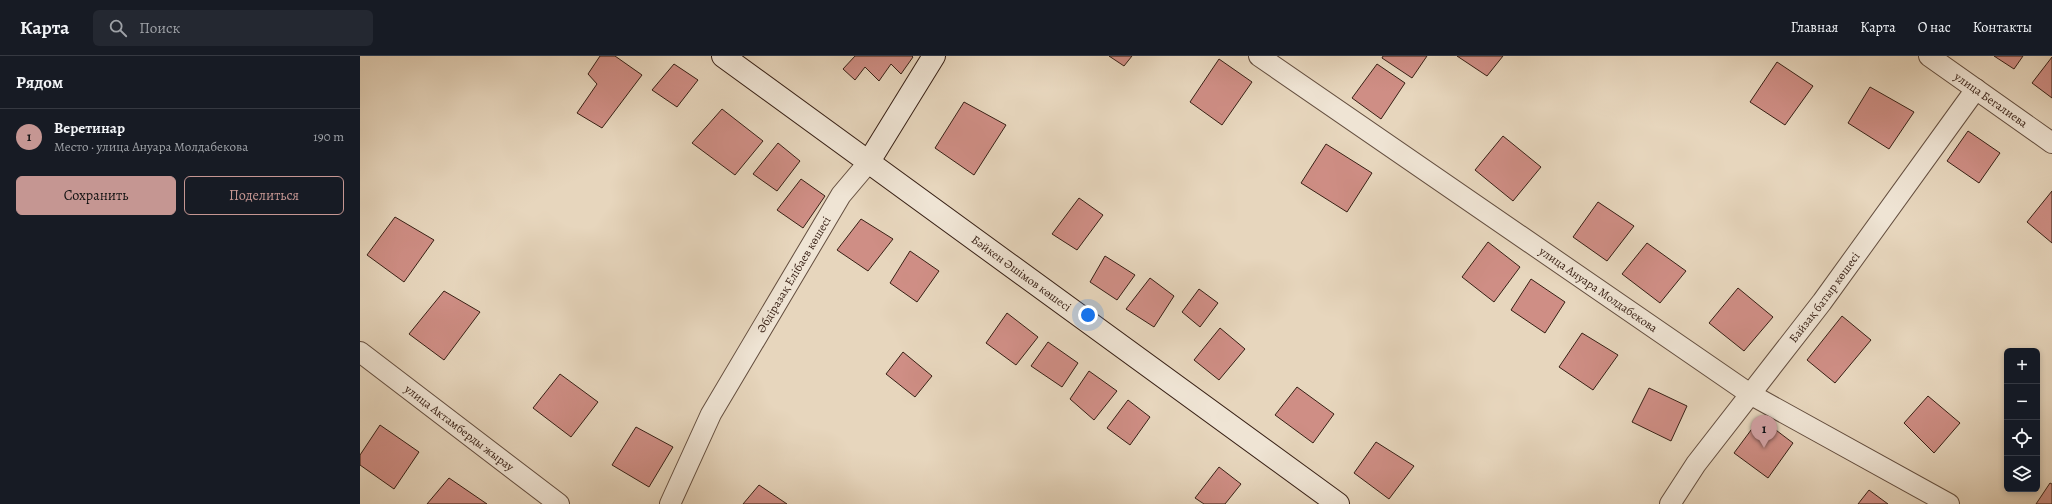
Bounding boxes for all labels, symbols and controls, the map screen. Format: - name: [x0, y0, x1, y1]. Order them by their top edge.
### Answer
- search box: [93, 10, 373, 46]
- text: Карта: [20, 15, 69, 41]
- icon: search: [107, 17, 129, 39]
- text: Поиск: [139, 18, 180, 38]
- text: Главная: [1791, 18, 1838, 37]
- text: Карта: [1860, 18, 1896, 37]
- text: О нас: [1918, 18, 1951, 37]
- text: Контакты: [1973, 18, 2032, 37]
- street label: улица Бегалиева: [1950, 68, 2031, 132]
- text: Рядом: [16, 71, 63, 94]
- text: Веретинар: [54, 118, 125, 138]
- text: 1: [27, 128, 31, 145]
- text: 190 m: [313, 128, 344, 145]
- text: Место · улица Ануара Молдабекова: [54, 138, 248, 155]
- button: Сохранить: [16, 176, 176, 215]
- button: Поделиться: [184, 176, 344, 215]
- street label: Әбдіразақ Елібаев көшесі: [753, 213, 835, 336]
- street label: Бәйкен Әшімов көшесі: [968, 231, 1074, 315]
- street label: улица Ануара Молдабекова: [1535, 243, 1661, 336]
- street label: Байзақ батыр көшесі: [1785, 249, 1863, 346]
- your location: [1078, 305, 1098, 325]
- map controls: [2004, 348, 2040, 492]
- button: +: [2004, 348, 2040, 384]
- street label: улица Актамберды жырау: [401, 380, 518, 475]
- button: −: [2004, 384, 2040, 420]
- pin: 1: [1751, 415, 1777, 448]
- button: locate: [2004, 420, 2040, 456]
- button: layers: [2004, 456, 2040, 492]

